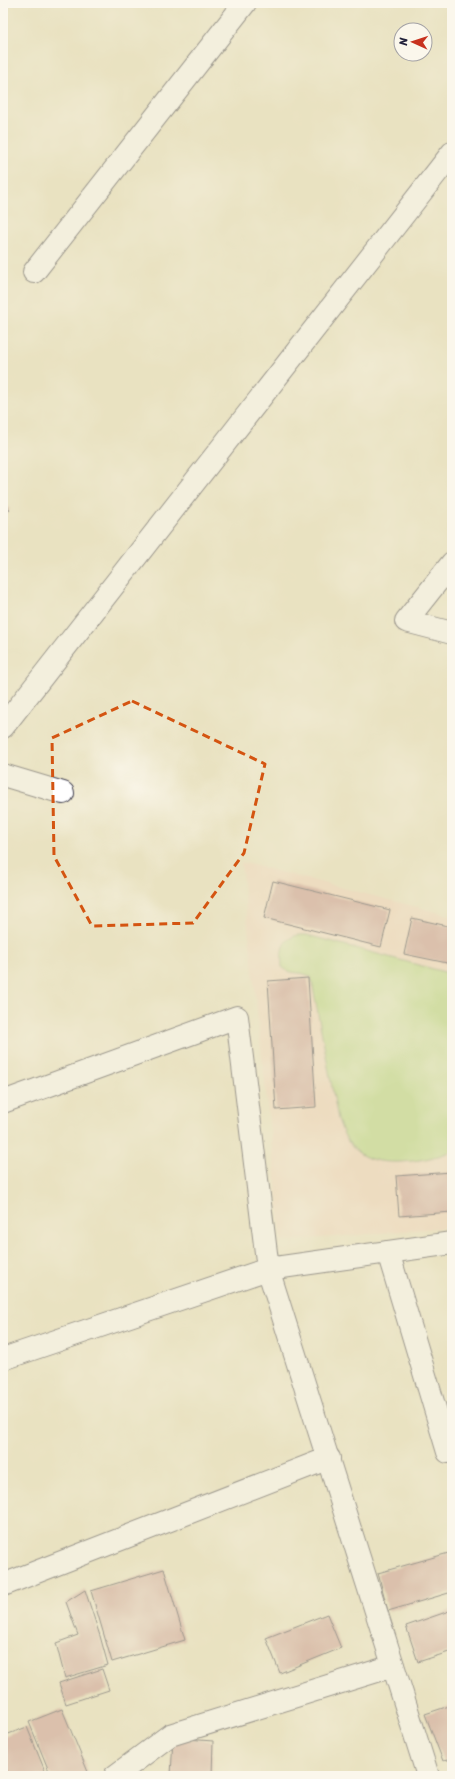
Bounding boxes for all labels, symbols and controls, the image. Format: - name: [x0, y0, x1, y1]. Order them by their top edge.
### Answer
- north arrow: [393, 22, 433, 62]
- text: N: [394, 37, 413, 47]

